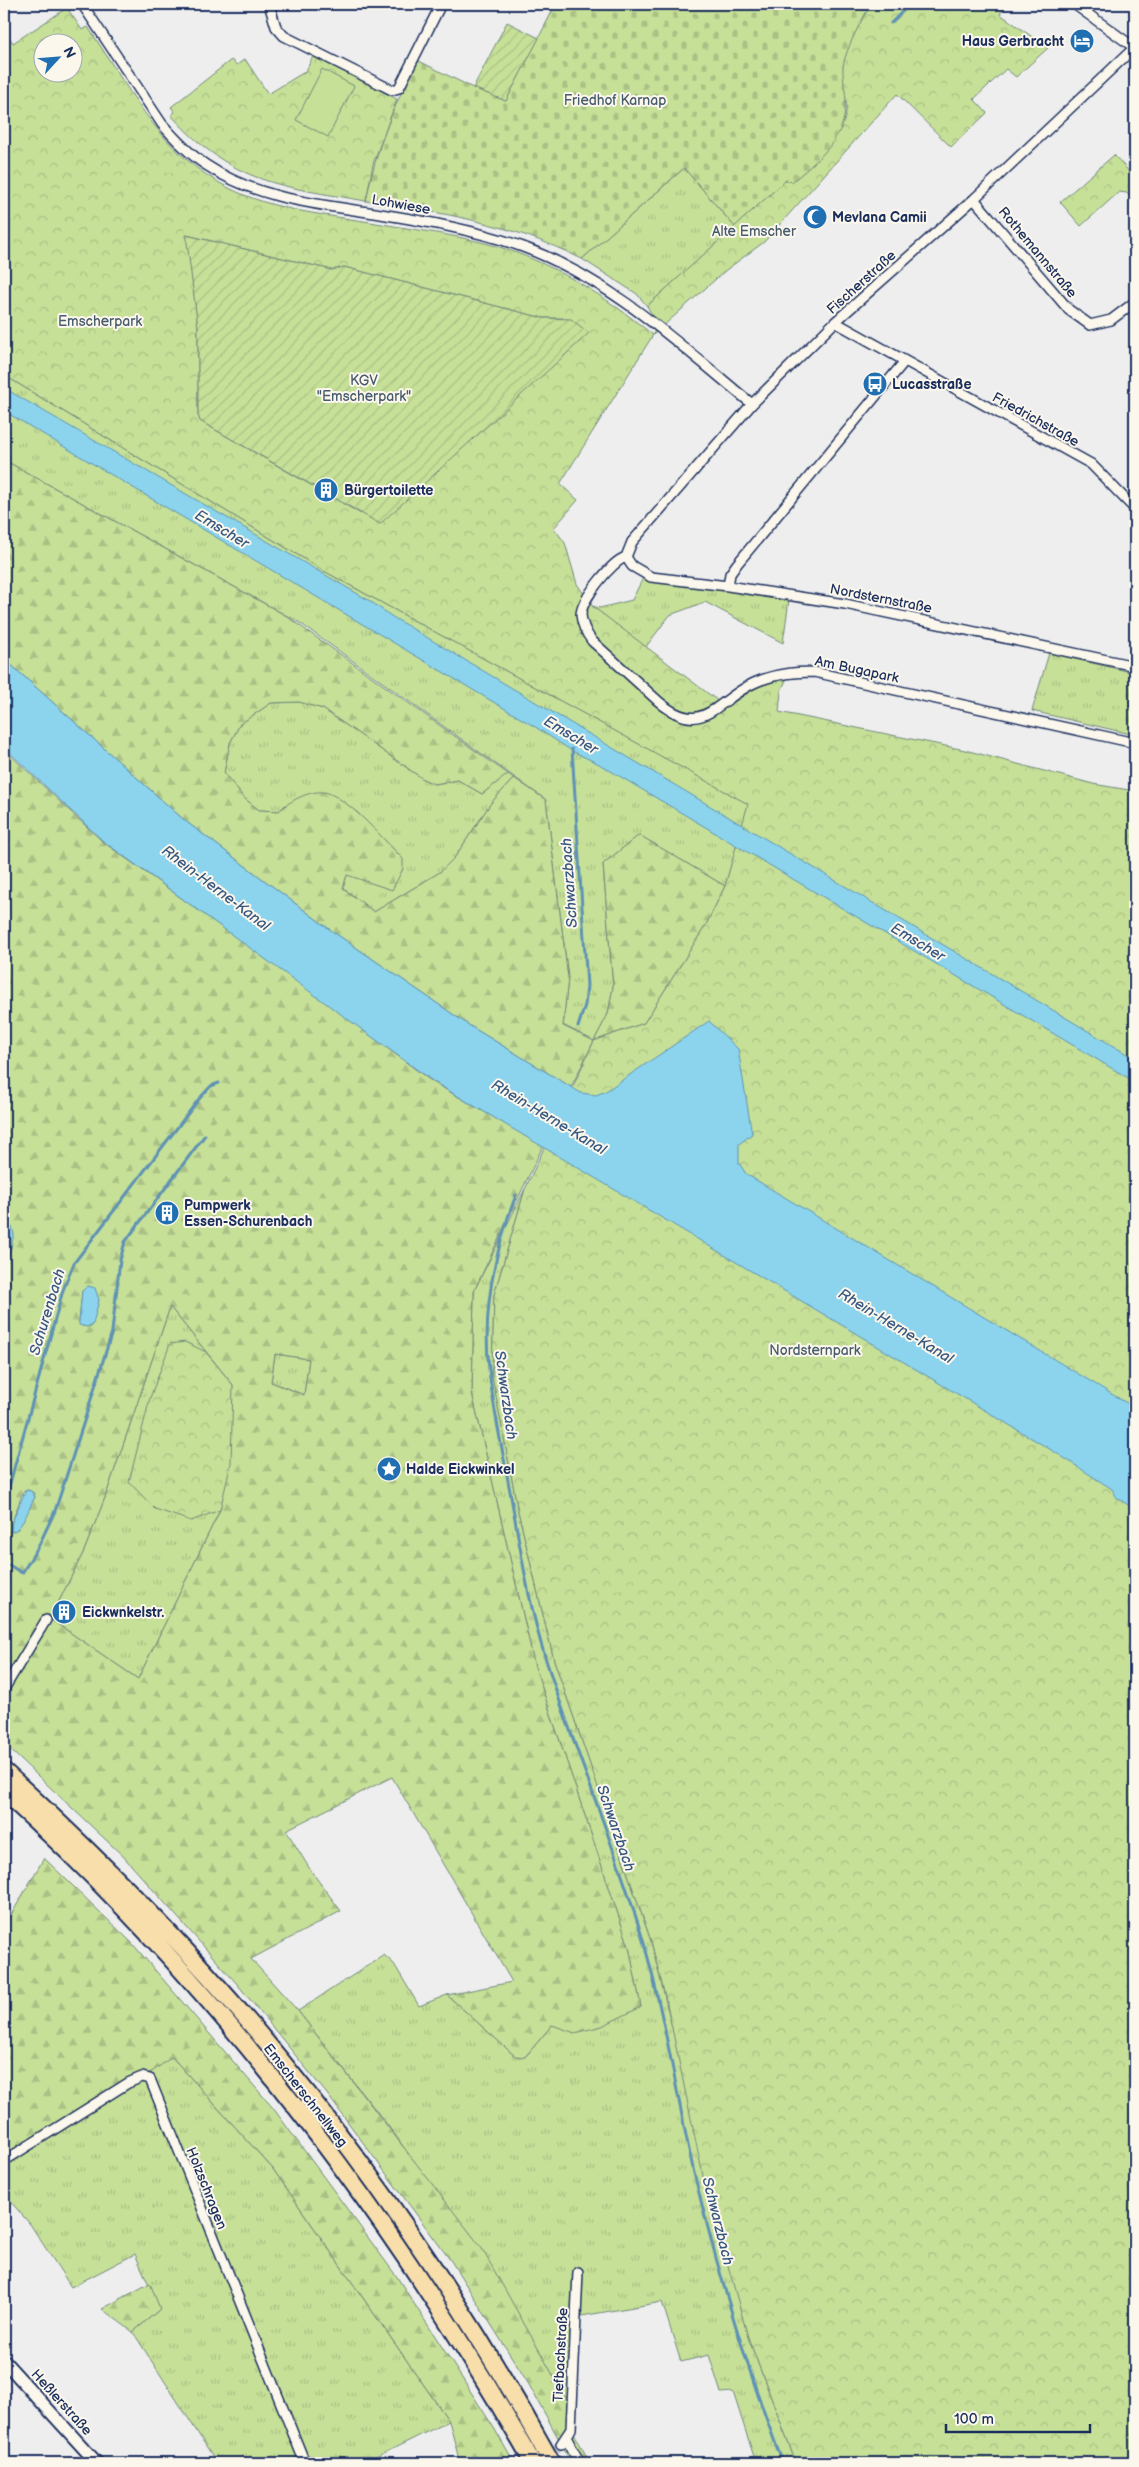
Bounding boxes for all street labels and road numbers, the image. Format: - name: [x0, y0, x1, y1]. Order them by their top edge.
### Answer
- street label: Lohwiese: [370, 191, 432, 218]
- street label: Rothemannstraße: [995, 203, 1081, 301]
- street label: Fischerstraße: [823, 247, 899, 318]
- street label: Friedrichstraße: [989, 389, 1082, 450]
- street label: Nordsternstraße: [829, 580, 933, 617]
- street label: Am Bugapark: [813, 652, 901, 687]
- street label: Emscherschnellweg: [260, 2040, 351, 2150]
- street label: Holzschragen: [182, 2145, 231, 2232]
- street label: Tiefbachstraße: [550, 2307, 571, 2403]
- street label: Heßlerstraße: [28, 2366, 96, 2439]

